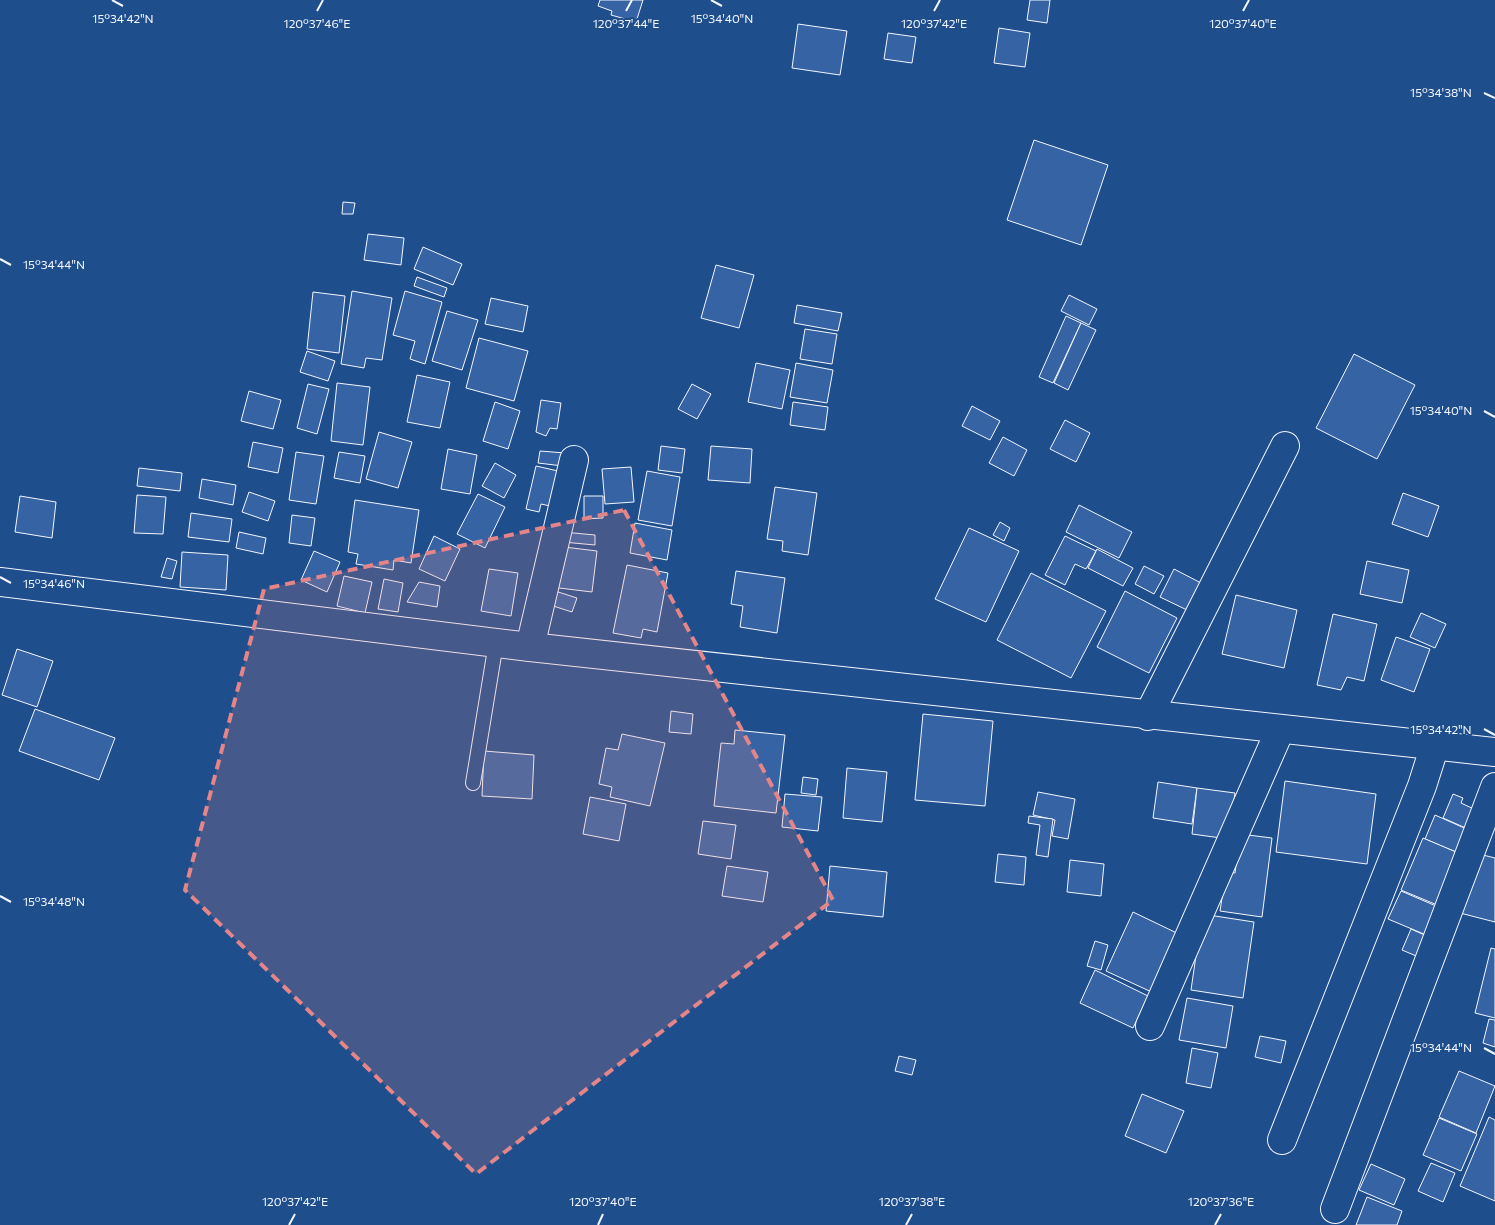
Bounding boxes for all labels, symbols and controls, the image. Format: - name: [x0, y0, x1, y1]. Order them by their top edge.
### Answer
- text: 15°34'42"N: [92, 11, 154, 25]
- text: 15°34'40"N: [691, 11, 753, 25]
- text: 120°37'46"E: [284, 16, 350, 30]
- text: 120°37'44"E: [593, 16, 659, 30]
- text: 120°37'42"E: [901, 16, 967, 30]
- text: 120°37'40"E: [1209, 16, 1277, 30]
- text: 15°34'38"N: [1410, 85, 1472, 99]
- text: 15°34'44"N: [23, 257, 85, 271]
- text: 15°34'40"N: [1410, 403, 1472, 417]
- text: 15°34'46"N: [23, 576, 85, 590]
- text: 15°34'42"N: [1410, 722, 1472, 736]
- text: 15°34'48"N: [23, 894, 85, 908]
- text: 15°34'44"N: [1410, 1040, 1472, 1054]
- text: 120°37'42"E: [262, 1194, 328, 1208]
- text: 120°37'40"E: [569, 1194, 637, 1208]
- text: 120°37'38"E: [879, 1194, 945, 1208]
- text: 120°37'36"E: [1188, 1194, 1254, 1208]

